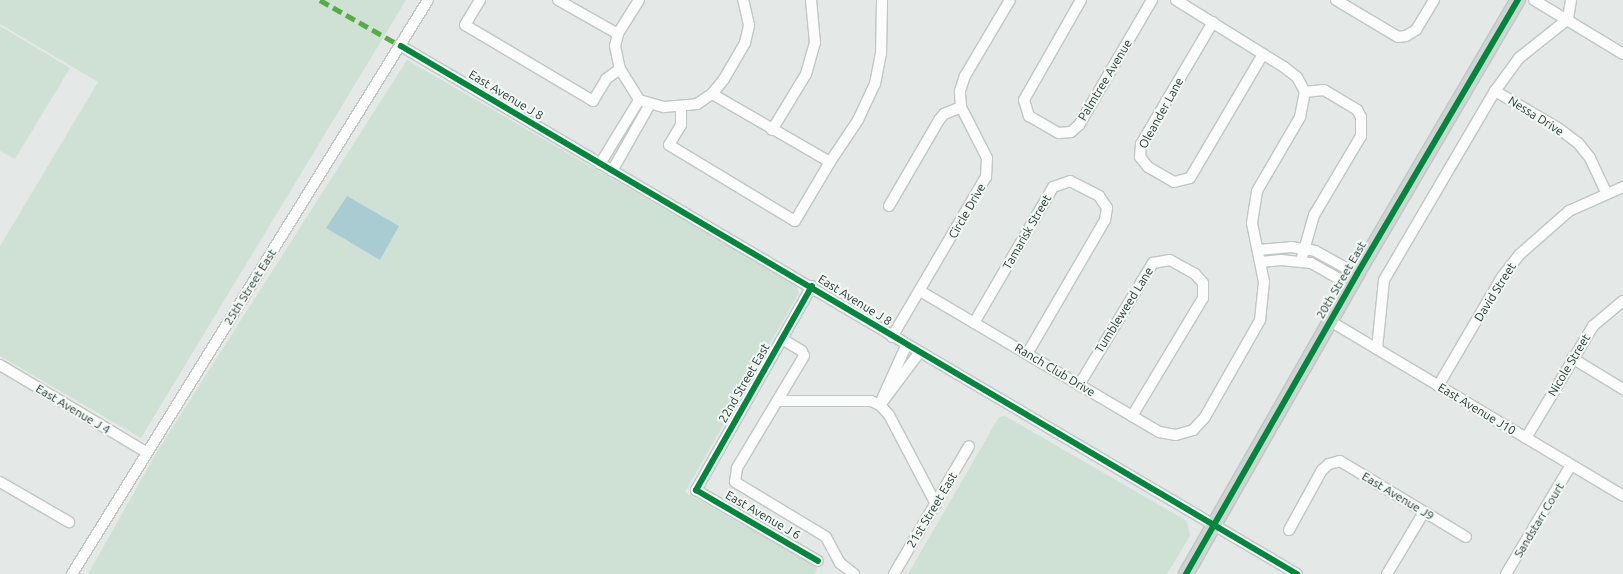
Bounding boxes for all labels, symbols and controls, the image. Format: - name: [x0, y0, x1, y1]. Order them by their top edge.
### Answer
- street label: Palmtree Avenue: [1075, 37, 1135, 123]
- street label: East Avenue J 8: [466, 67, 546, 123]
- street label: Oleander Lane: [1136, 75, 1186, 151]
- street label: Nessa Drive: [1506, 93, 1566, 139]
- street label: Circle Drive: [945, 181, 989, 241]
- street label: Tamarisk Street: [1000, 192, 1054, 272]
- street label: 20th Street East: [1313, 239, 1369, 321]
- street label: 25th Street East: [221, 246, 279, 328]
- street label: David Street: [1471, 260, 1519, 324]
- street label: Tumbleweed Lane: [1092, 264, 1156, 356]
- street label: East Avenue J 8: [816, 272, 894, 328]
- street label: Nicole Street: [1545, 331, 1593, 399]
- street label: Ranch Club Drive: [1012, 340, 1098, 400]
- street label: 22nd Street East: [715, 341, 773, 425]
- street label: East Avenue J10: [1436, 380, 1518, 438]
- street label: East Avenue J 4: [33, 381, 113, 437]
- street label: East Avenue J9: [1359, 469, 1437, 523]
- street label: 21st Street East: [904, 470, 960, 550]
- street label: Sandstarr Court: [1511, 480, 1567, 560]
- street label: East Avenue J 6: [723, 488, 803, 542]

